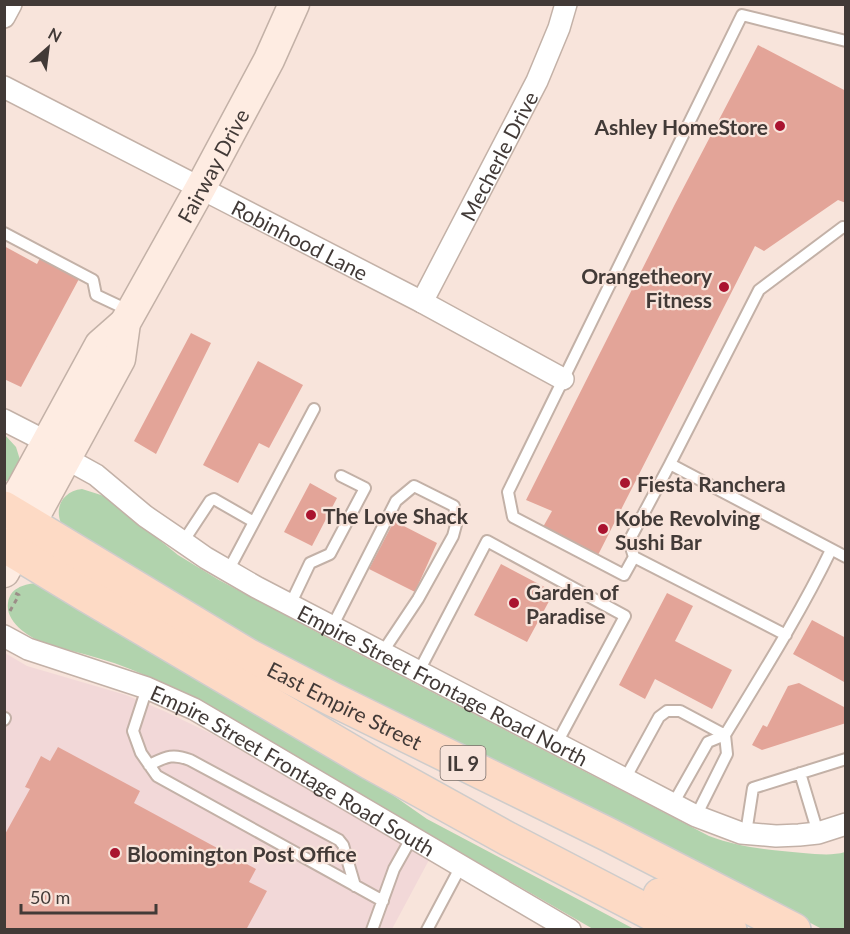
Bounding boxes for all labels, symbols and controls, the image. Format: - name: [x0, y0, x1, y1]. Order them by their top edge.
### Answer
- north arrow: [18, 18, 78, 78]
- text: N: [45, 23, 65, 46]
- street label: Mecherle Drive: [454, 87, 542, 225]
- street label: Fairway Drive: [171, 104, 253, 227]
- place label: Ashley HomeStore: [593, 114, 768, 139]
- marker: Ashley HomeStore: [773, 119, 787, 133]
- street label: Robinhood Lane: [228, 194, 372, 285]
- place label: Orangetheory Fitness: [581, 263, 713, 312]
- marker: Orangetheory Fitness: [717, 280, 731, 294]
- place label: Fiesta Ranchera: [637, 471, 786, 496]
- marker: Fiesta Ranchera: [618, 476, 632, 490]
- place label: The Love Shack: [323, 503, 469, 528]
- place label: Kobe Revolving Sushi Bar: [615, 505, 760, 554]
- marker: The Love Shack: [304, 508, 318, 522]
- marker: Kobe Revolving Sushi Bar: [596, 522, 610, 536]
- place label: Garden of Paradise: [526, 579, 619, 628]
- marker: Garden of Paradise: [507, 596, 521, 610]
- street label: Empire Street Frontage Road North: [294, 599, 593, 770]
- street label: East Empire Street: [264, 656, 427, 754]
- street label: Empire Street Frontage Road South: [147, 679, 440, 861]
- road number: IL 9: [440, 746, 486, 780]
- place label: Bloomington Post Office: [127, 841, 357, 866]
- marker: Bloomington Post Office: [108, 846, 122, 860]
- scale bar: [21, 877, 156, 915]
- text: 50 m: [30, 886, 70, 908]

